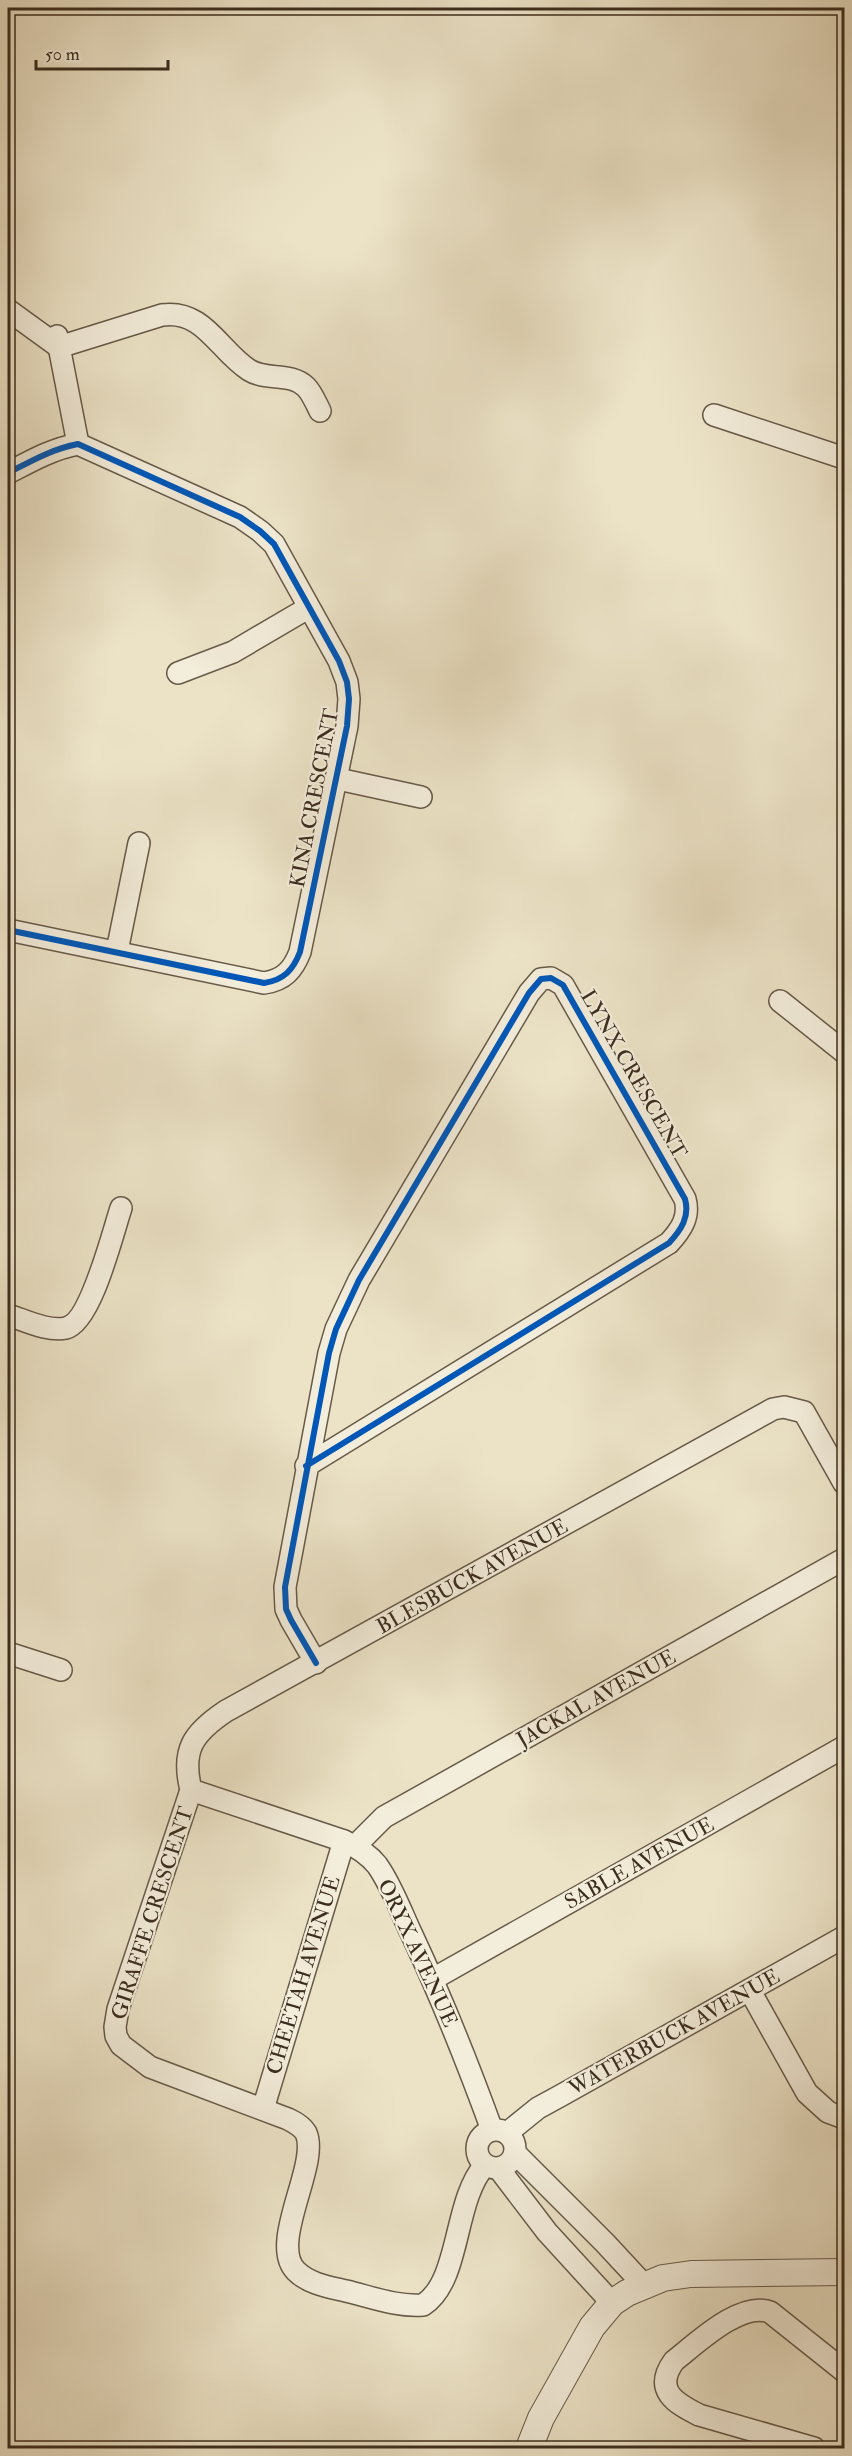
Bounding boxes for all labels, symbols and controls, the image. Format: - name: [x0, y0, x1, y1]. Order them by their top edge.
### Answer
- scale bar: [36, 33, 168, 71]
- text: 50 m: [45, 43, 80, 66]
- street label: KINA CRESCENT: [284, 706, 345, 890]
- street label: LYNX CRESCENT: [574, 985, 693, 1164]
- street label: BLESBUCK AVENUE: [372, 1513, 573, 1640]
- street label: JACKAL AVENUE: [511, 1643, 681, 1754]
- street label: GIRAFFE CRESCENT: [105, 1803, 200, 2023]
- street label: SABLE AVENUE: [560, 1811, 719, 1916]
- street label: CHEETAH AVENUE: [260, 1873, 347, 2078]
- street label: ORYX AVENUE: [371, 1875, 464, 2032]
- street label: WATERBUCK AVENUE: [563, 1963, 785, 2102]

